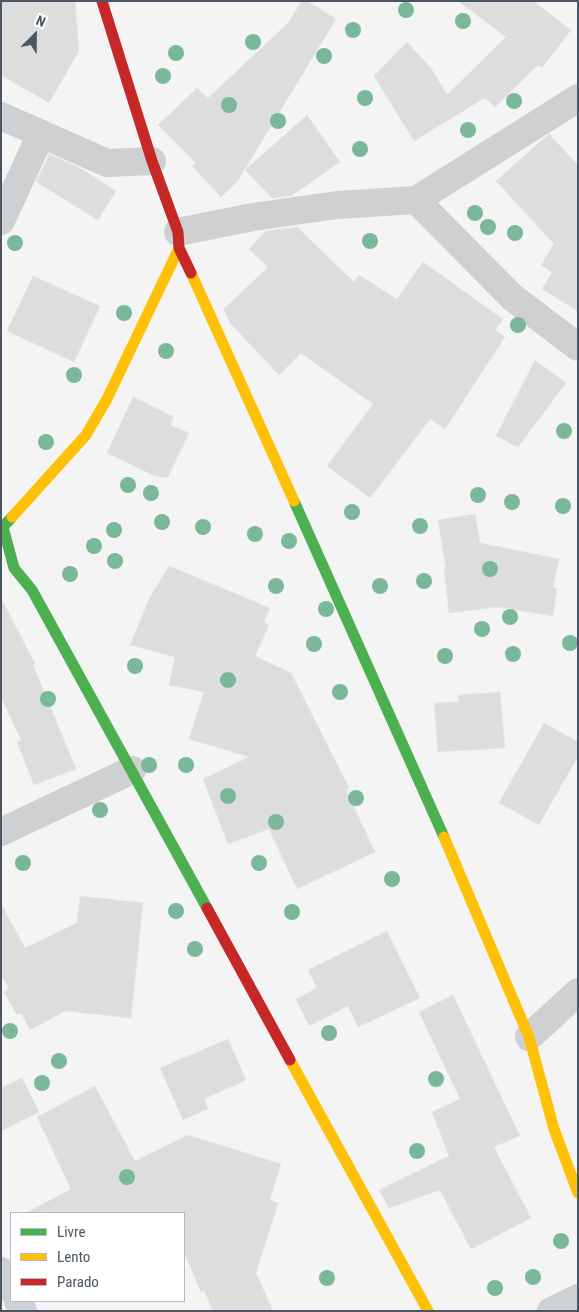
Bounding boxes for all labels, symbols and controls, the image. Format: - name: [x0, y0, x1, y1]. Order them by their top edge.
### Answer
- north arrow: [10, 10, 60, 60]
- text: N: [34, 12, 48, 30]
- legend: [10, 1212, 185, 1302]
- text: Livre: [57, 1223, 85, 1241]
- text: Lento: [57, 1248, 90, 1266]
- text: Parado: [57, 1273, 99, 1291]

